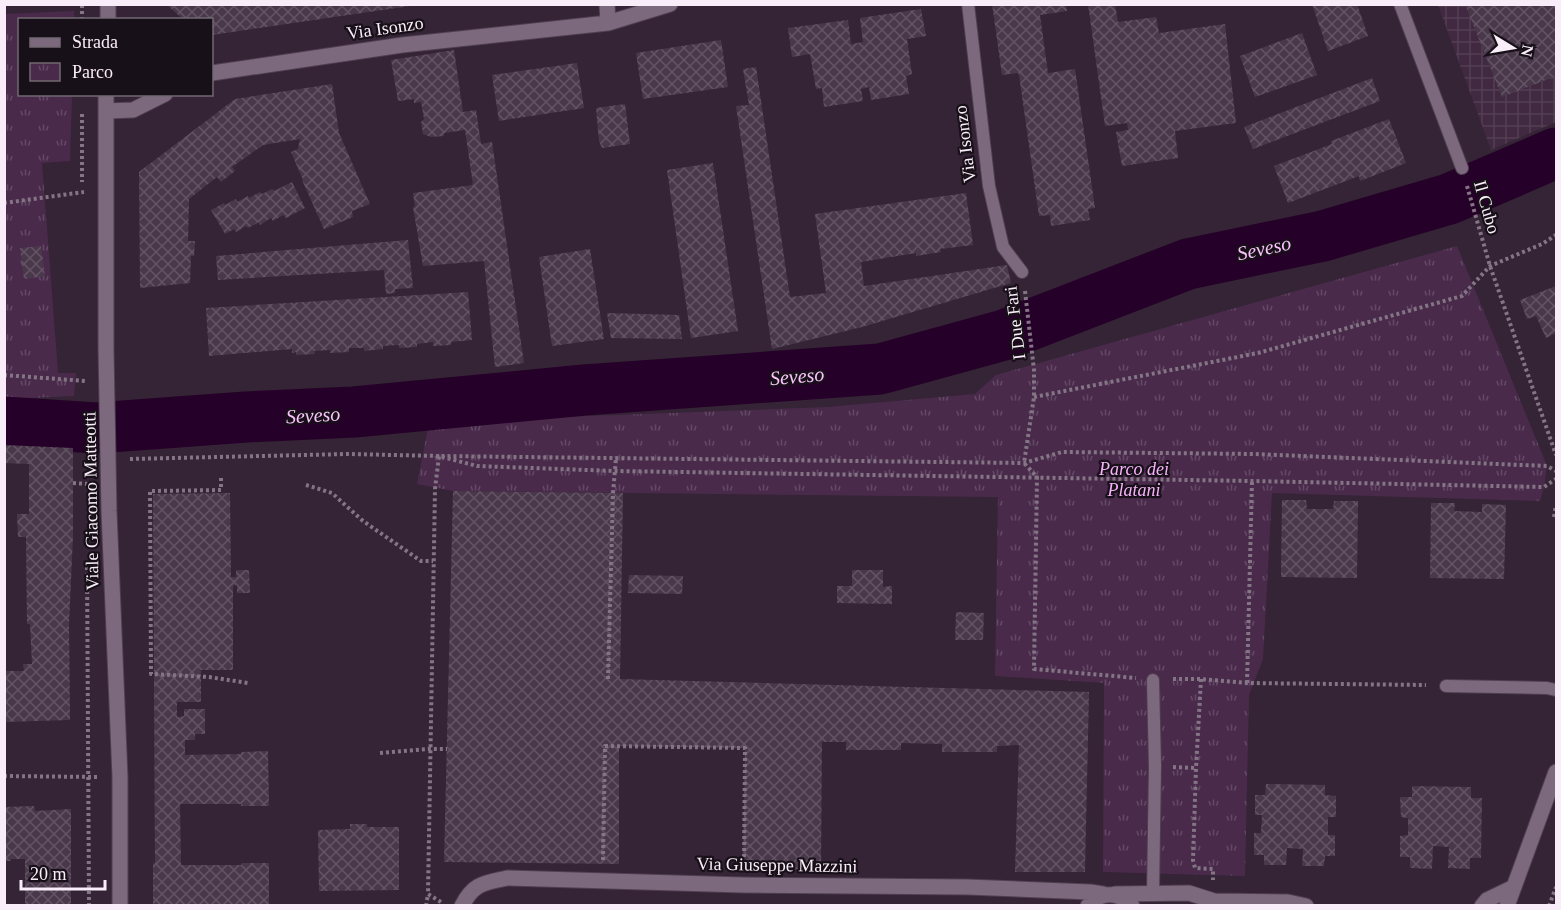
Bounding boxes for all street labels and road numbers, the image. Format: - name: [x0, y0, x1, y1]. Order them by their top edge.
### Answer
- street label: Via Isonzo: [345, 13, 425, 43]
- street label: Via Isonzo: [950, 104, 980, 184]
- street label: Il Cubo: [1470, 178, 1504, 236]
- street label: I Due Fari: [1001, 285, 1029, 361]
- street label: Viale Giacomo Matteotti: [79, 411, 103, 591]
- street label: Via Giuseppe Mazzini: [696, 854, 858, 876]

